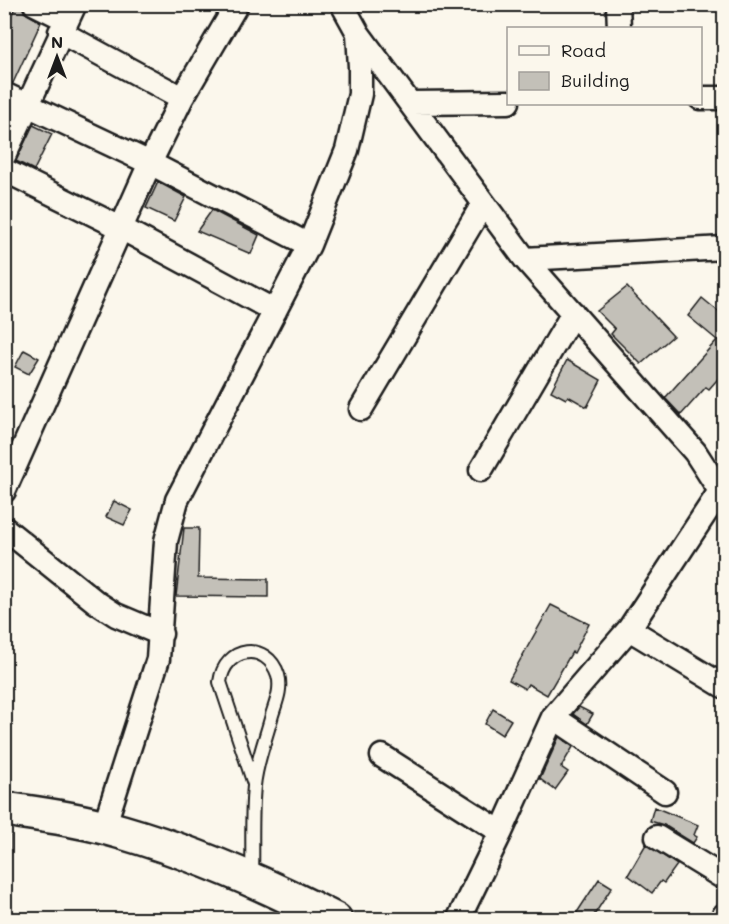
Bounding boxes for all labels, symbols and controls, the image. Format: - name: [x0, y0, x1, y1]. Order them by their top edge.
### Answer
- north arrow: [27, 27, 87, 87]
- legend: [507, 27, 702, 105]
- text: N: [51, 31, 63, 52]
- text: Road: [561, 38, 606, 62]
- text: Building: [561, 68, 629, 92]

